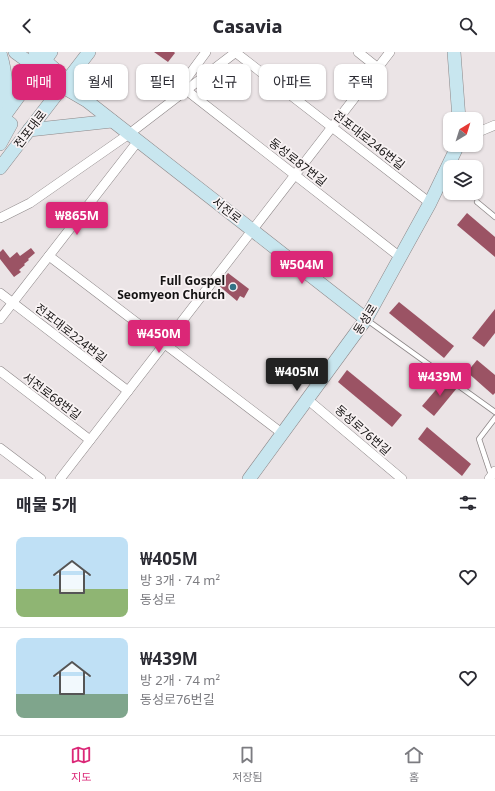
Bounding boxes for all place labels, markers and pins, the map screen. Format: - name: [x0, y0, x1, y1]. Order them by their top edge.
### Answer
- pin: ₩865M: [49, 202, 105, 236]
- pin: ₩504M: [274, 251, 330, 285]
- place label: Full Gospel Seomyeon Church: [117, 272, 225, 303]
- marker: Full Gospel Seomyeon Church: [228, 282, 238, 292]
- pin: ₩450M: [131, 320, 187, 354]
- pin: ₩405M: [269, 358, 325, 392]
- pin: ₩439M: [412, 363, 468, 397]

